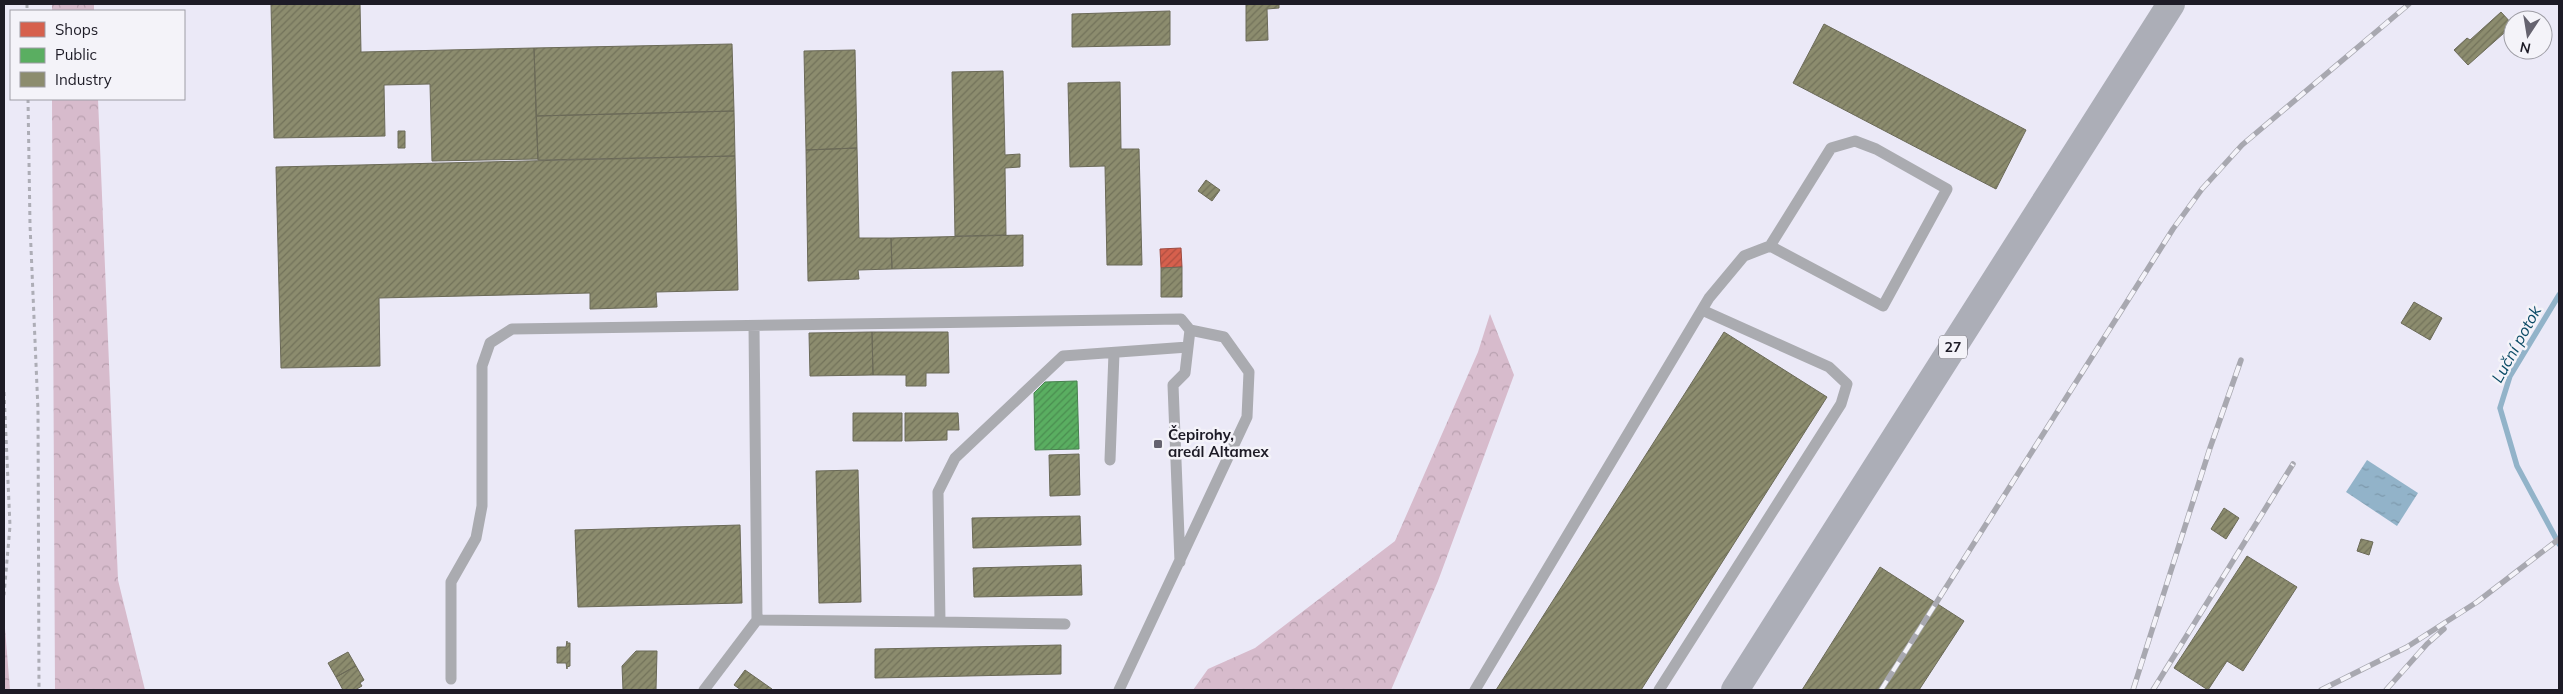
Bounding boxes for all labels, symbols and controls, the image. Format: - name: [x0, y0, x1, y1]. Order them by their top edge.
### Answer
- legend: [10, 10, 185, 100]
- north arrow: [2503, 10, 2553, 60]
- text: Shops: [55, 20, 98, 39]
- text: N: [2518, 38, 2532, 58]
- text: Public: [55, 45, 97, 64]
- text: Industry: [55, 70, 112, 89]
- water label: Luční potok: [2487, 301, 2546, 386]
- road number: 27: [1939, 336, 1967, 358]
- place label: Čepirohy, areál Altamex: [1168, 425, 1269, 461]
- marker: Čepirohy, areál Altamex: [1152, 438, 1164, 450]

